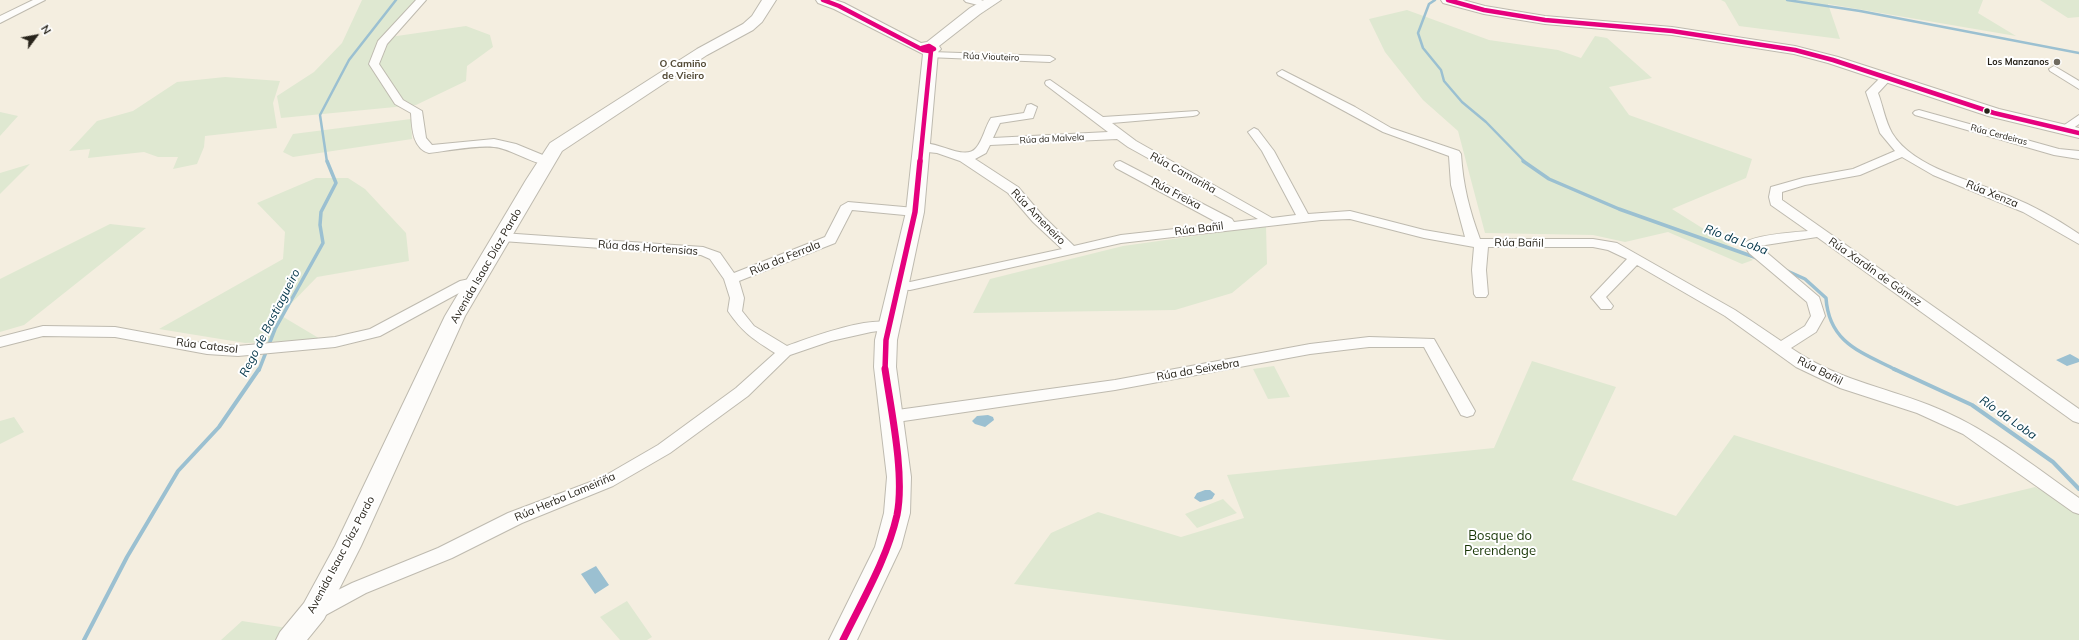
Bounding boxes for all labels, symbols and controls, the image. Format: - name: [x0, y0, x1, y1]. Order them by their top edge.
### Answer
- north arrow: [16, 16, 56, 56]
- text: N: [38, 22, 54, 37]
- street label: Rúa Viouteiro: [963, 51, 1019, 63]
- place label: Los Manzanos: [1987, 57, 2049, 67]
- marker: Los Manzanos: [2052, 57, 2062, 67]
- district label: O Camiño de Vieiro: [659, 58, 707, 82]
- unlabelled marker: [1982, 106, 1992, 116]
- street label: Rúa Cerdeiras: [1969, 122, 2029, 148]
- street label: Rúa da Malvela: [1019, 132, 1085, 146]
- street label: Rúa Camariña: [1148, 149, 1218, 197]
- street label: Rúa Freixa: [1149, 175, 1203, 213]
- street label: Rúa Xenza: [1964, 178, 2020, 210]
- street label: Rúa Ameneiro: [1008, 186, 1068, 248]
- street label: Avenida Isaac Díaz Pardo: [448, 206, 524, 326]
- street label: Rúa Bañil: [1174, 219, 1224, 239]
- water label: Río da Loba: [1702, 222, 1770, 258]
- street label: Rúa Xardín de Gómez: [1826, 235, 1924, 309]
- street label: Rúa Bañil: [1494, 236, 1544, 250]
- street label: Rúa das Hortensias: [598, 238, 698, 258]
- street label: Rúa da Ferrala: [748, 238, 822, 278]
- water label: Rego de Bastiagueiro: [237, 267, 303, 379]
- street label: Rúa Catasol: [175, 336, 239, 356]
- street label: Rúa Bañil: [1795, 354, 1845, 388]
- street label: Rúa da Seixebra: [1156, 356, 1240, 384]
- water label: Río da Loba: [1977, 393, 2039, 443]
- street label: Rúa Herba Lameiriña: [513, 470, 617, 524]
- street label: Avenida Isaac Díaz Pardo: [304, 494, 378, 616]
- park label: Bosque do Perendenge: [1464, 528, 1536, 559]

